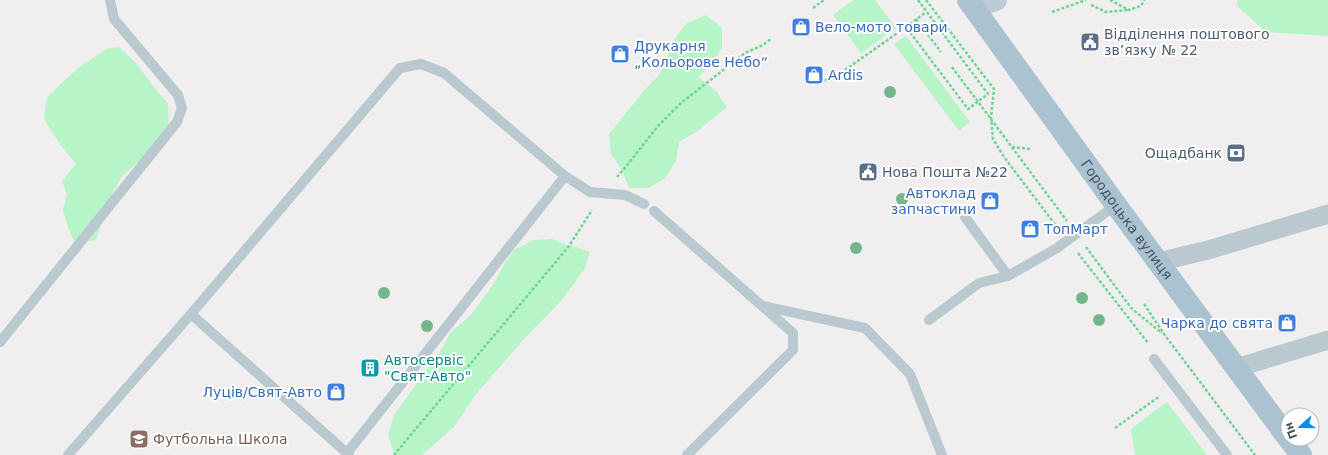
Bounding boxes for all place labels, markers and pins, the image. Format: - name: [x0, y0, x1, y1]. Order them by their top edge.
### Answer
- shop icon: Вело-мото товари: [790, 16, 812, 38]
- place label: Вело-мото товари: [815, 19, 948, 35]
- place label: Відділення поштового зв’язку № 22: [1104, 26, 1269, 58]
- public building icon: Відділення поштового зв’язку № 22: [1079, 31, 1101, 53]
- place label: Друкарня „Кольорове Небо“: [634, 38, 768, 70]
- shop icon: Друкарня „Кольорове Небо“: [609, 43, 631, 65]
- shop icon: Ardis: [803, 64, 825, 86]
- place label: Ardis: [828, 67, 863, 83]
- bank icon: Ощадбанк: [1225, 142, 1247, 164]
- place label: Ощадбанк: [1145, 145, 1222, 161]
- public building icon: Нова Пошта №22: [857, 161, 879, 183]
- place label: Нова Пошта №22: [882, 164, 1008, 180]
- place label: Автоклад запчастини: [891, 185, 976, 217]
- shop icon: Автоклад запчастини: [979, 190, 1001, 212]
- shop icon: ТопМарт: [1019, 218, 1041, 240]
- place label: ТопМарт: [1043, 221, 1108, 237]
- shop icon: Чарка до свята: [1276, 312, 1298, 334]
- place label: Чарка до свята: [1161, 315, 1273, 331]
- place label: Автосервіс "Свят-Авто": [384, 352, 471, 384]
- building icon: Автосервіс "Свят-Авто": [359, 357, 381, 379]
- shop icon: Луців/Свят-Авто: [325, 381, 347, 403]
- place label: Луців/Свят-Авто: [203, 384, 322, 400]
- school or university icon: Футбольна Школа: [128, 428, 150, 450]
- place label: Футбольна Школа: [153, 431, 288, 447]

